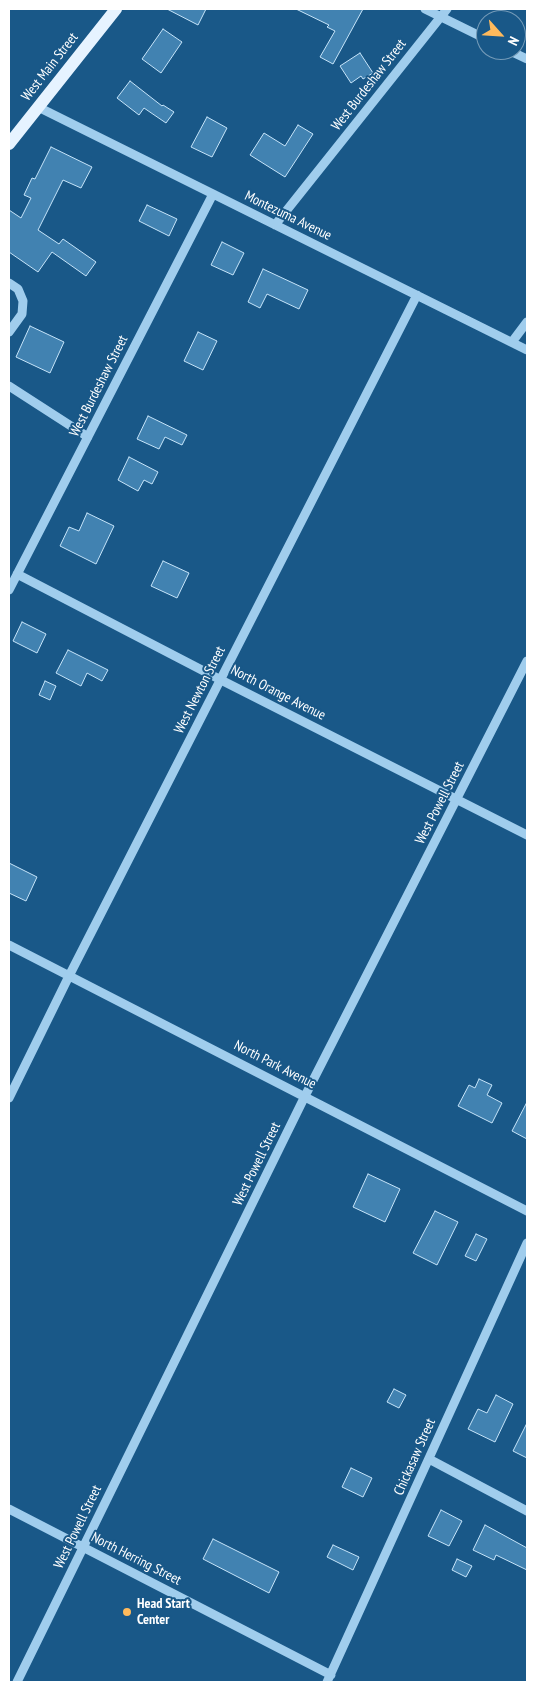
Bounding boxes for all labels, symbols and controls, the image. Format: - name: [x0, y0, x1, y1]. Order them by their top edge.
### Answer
- north arrow: [476, 10, 526, 60]
- street label: West Main Street: [18, 30, 82, 104]
- text: N: [504, 34, 523, 48]
- street label: West Burdeshaw Street: [328, 36, 410, 134]
- street label: Montezuma Avenue: [242, 188, 334, 244]
- street label: West Burdeshaw Street: [66, 333, 132, 439]
- street label: West Newton Street: [171, 644, 229, 736]
- street label: North Orange Avenue: [228, 662, 328, 724]
- street label: West Powell Street: [412, 759, 468, 847]
- street label: North Park Avenue: [231, 1037, 319, 1093]
- street label: West Powell Street: [230, 1120, 284, 1208]
- street label: Chickasaw Street: [391, 1416, 439, 1498]
- street label: West Powell Street: [51, 1483, 105, 1571]
- street label: North Herring Street: [88, 1529, 184, 1589]
- place label: Head Start Center: [137, 1596, 190, 1628]
- marker: Head Start Center: [121, 1606, 133, 1618]

